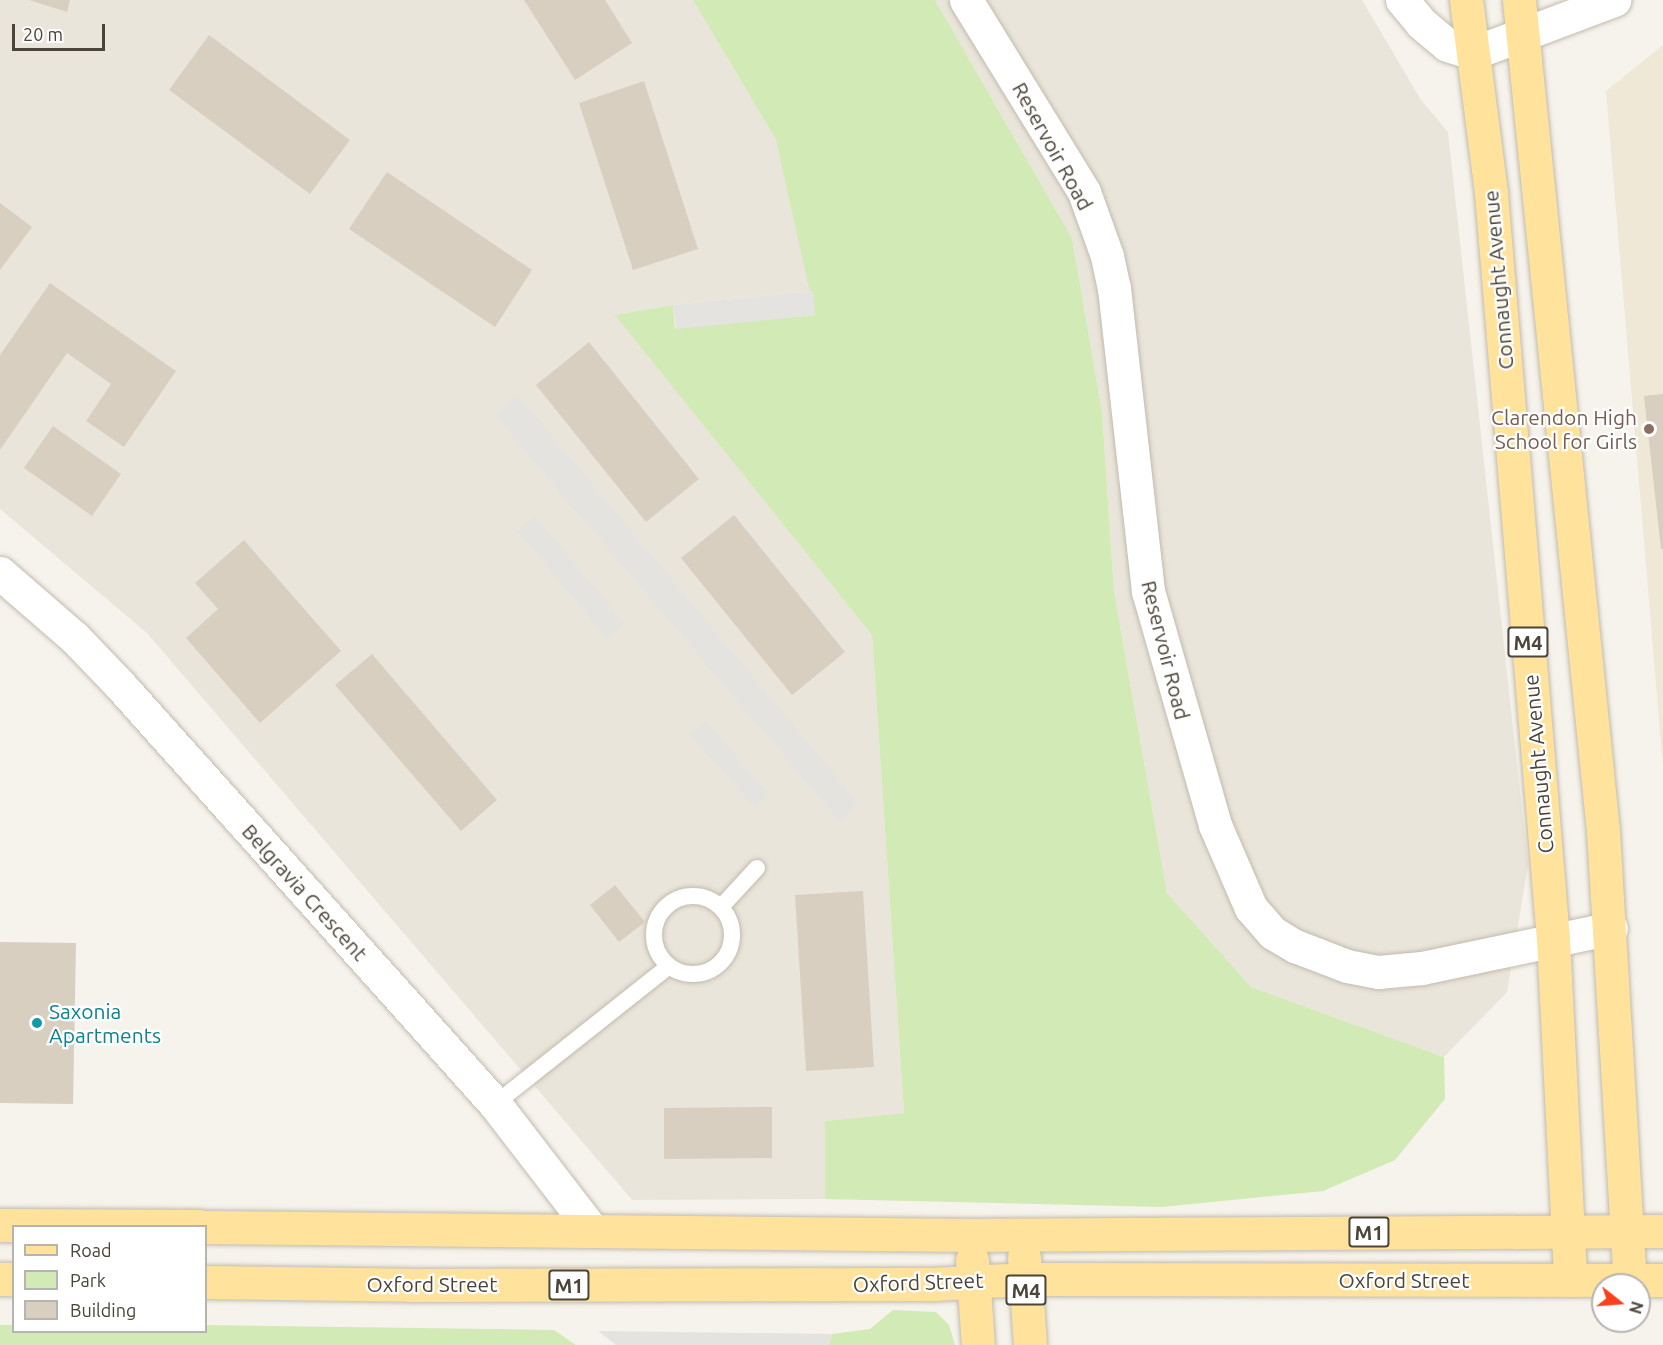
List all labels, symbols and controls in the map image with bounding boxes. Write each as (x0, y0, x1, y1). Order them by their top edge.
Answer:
scale bar (15, 12, 108, 50)
text: 20 m (23, 24, 63, 44)
street label: Reservoir Road (1007, 78, 1099, 214)
street label: Connaught Avenue (1478, 189, 1518, 371)
place label: Clarendon High School for Girls (1491, 404, 1637, 454)
marker: Clarendon High School for Girls (1642, 422, 1656, 436)
street label: Reservoir Road (1137, 578, 1195, 722)
road number: M4 (1507, 625, 1549, 659)
street label: Connaught Avenue (1518, 673, 1558, 855)
street label: Belgravia Crescent (237, 818, 373, 966)
place label: Saxonia Apartments (49, 998, 161, 1048)
marker: Saxonia Apartments (30, 1016, 44, 1030)
road number: M1 (1348, 1215, 1390, 1249)
legend (12, 1225, 207, 1333)
text: Road (70, 1240, 112, 1260)
street label: Oxford Street (852, 1267, 984, 1297)
street label: Oxford Street (1339, 1267, 1469, 1293)
road number: M1 (548, 1268, 590, 1302)
text: Park (70, 1270, 106, 1290)
street label: Oxford Street (367, 1271, 497, 1297)
road number: M4 (1005, 1273, 1047, 1307)
north arrow (1591, 1273, 1651, 1333)
text: N (1626, 1299, 1647, 1316)
text: Building (70, 1300, 136, 1320)

